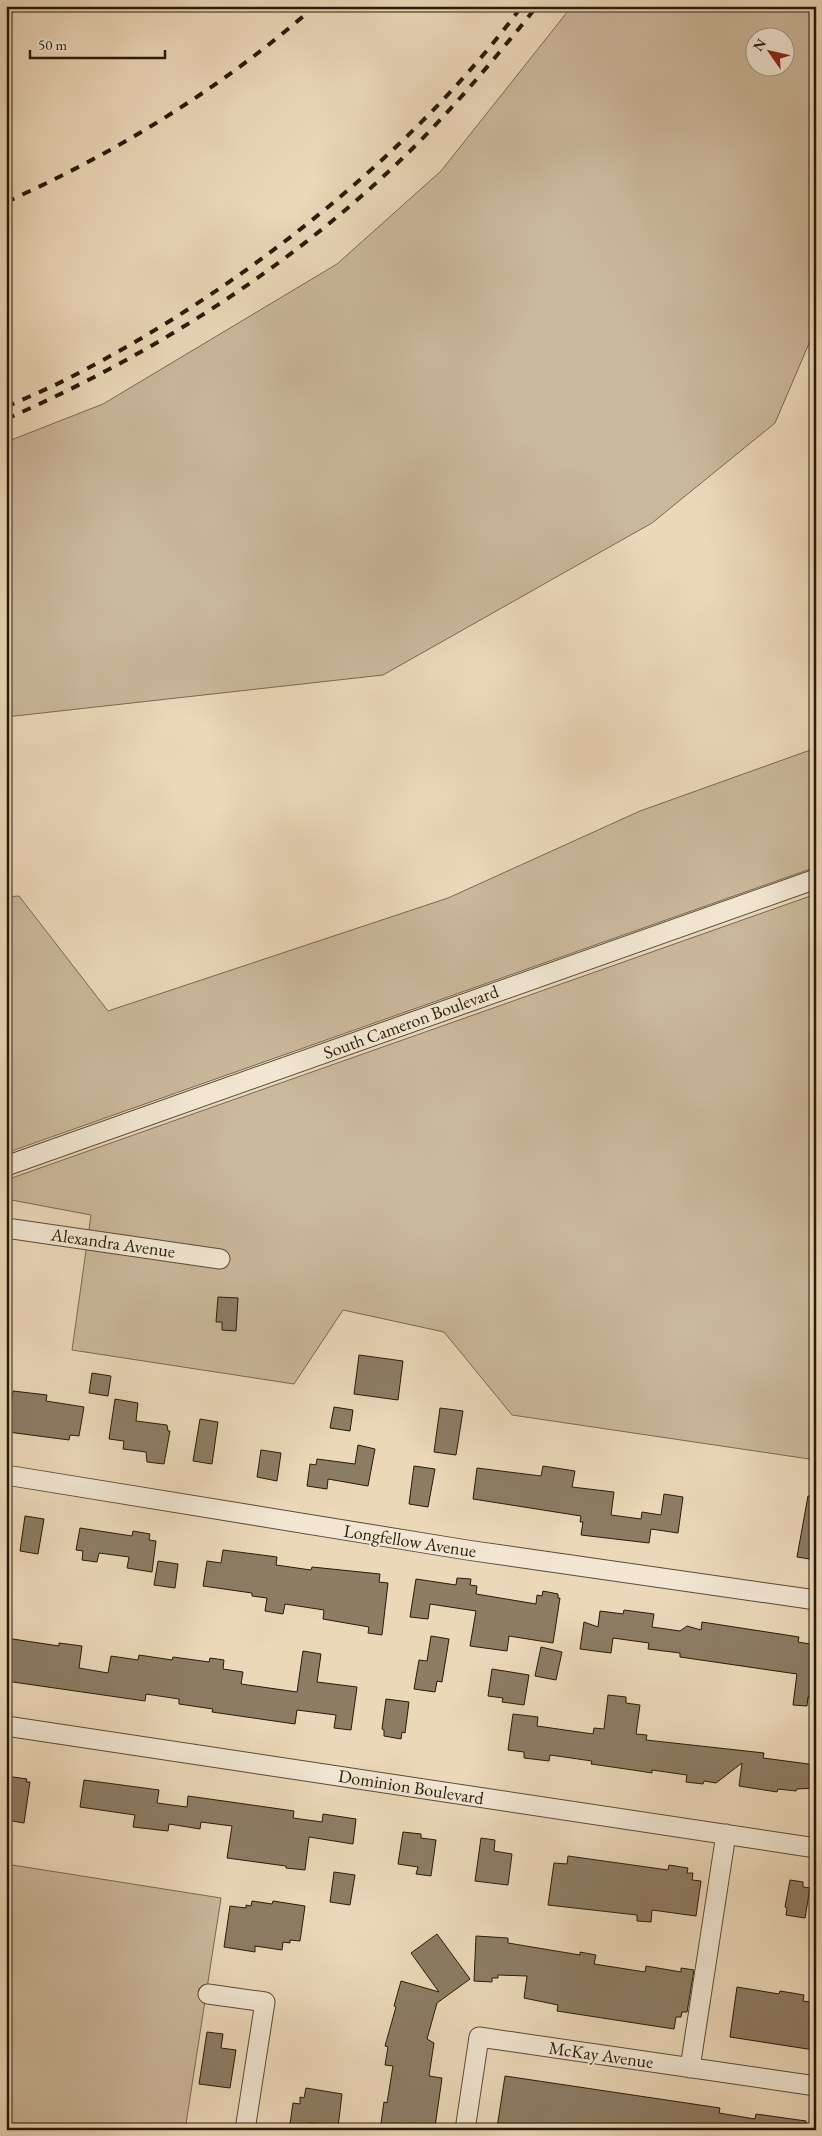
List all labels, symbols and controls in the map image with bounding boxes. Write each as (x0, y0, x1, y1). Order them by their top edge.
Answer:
scale bar (30, 28, 165, 60)
north arrow (744, 28, 794, 78)
text: N (749, 34, 770, 54)
text: 50 m (38, 35, 67, 54)
street label: South Cameron Boulevard (320, 979, 502, 1064)
street label: Alexandra Avenue (48, 1222, 177, 1263)
street label: Longfellow Avenue (342, 1519, 478, 1562)
street label: Dominion Boulevard (337, 1764, 486, 1810)
street label: McKay Avenue (547, 2036, 655, 2073)

